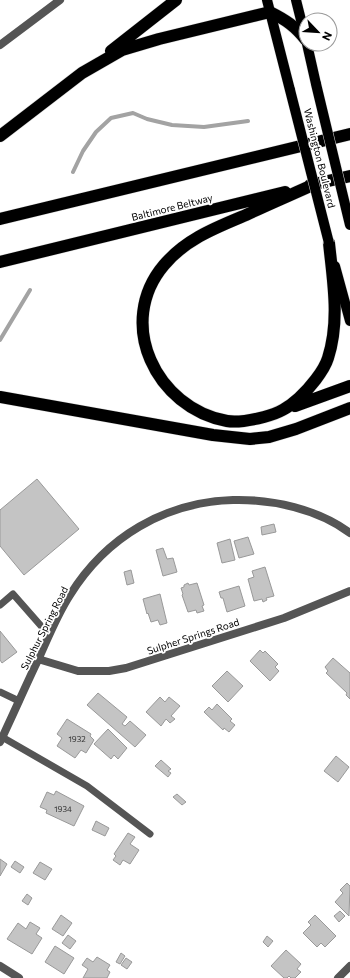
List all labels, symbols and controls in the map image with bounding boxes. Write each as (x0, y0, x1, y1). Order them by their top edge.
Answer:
north arrow (298, 12, 338, 52)
text: N (320, 30, 335, 43)
street label: Washington Boulevard (302, 107, 338, 209)
street label: Baltimore Beltway (130, 191, 214, 223)
street label: Sulphur Spring Road (18, 584, 70, 672)
street label: Sulpher Springs Road (145, 615, 241, 657)
house number: 1932 (68, 734, 86, 744)
house number: 1934 (54, 804, 72, 814)

